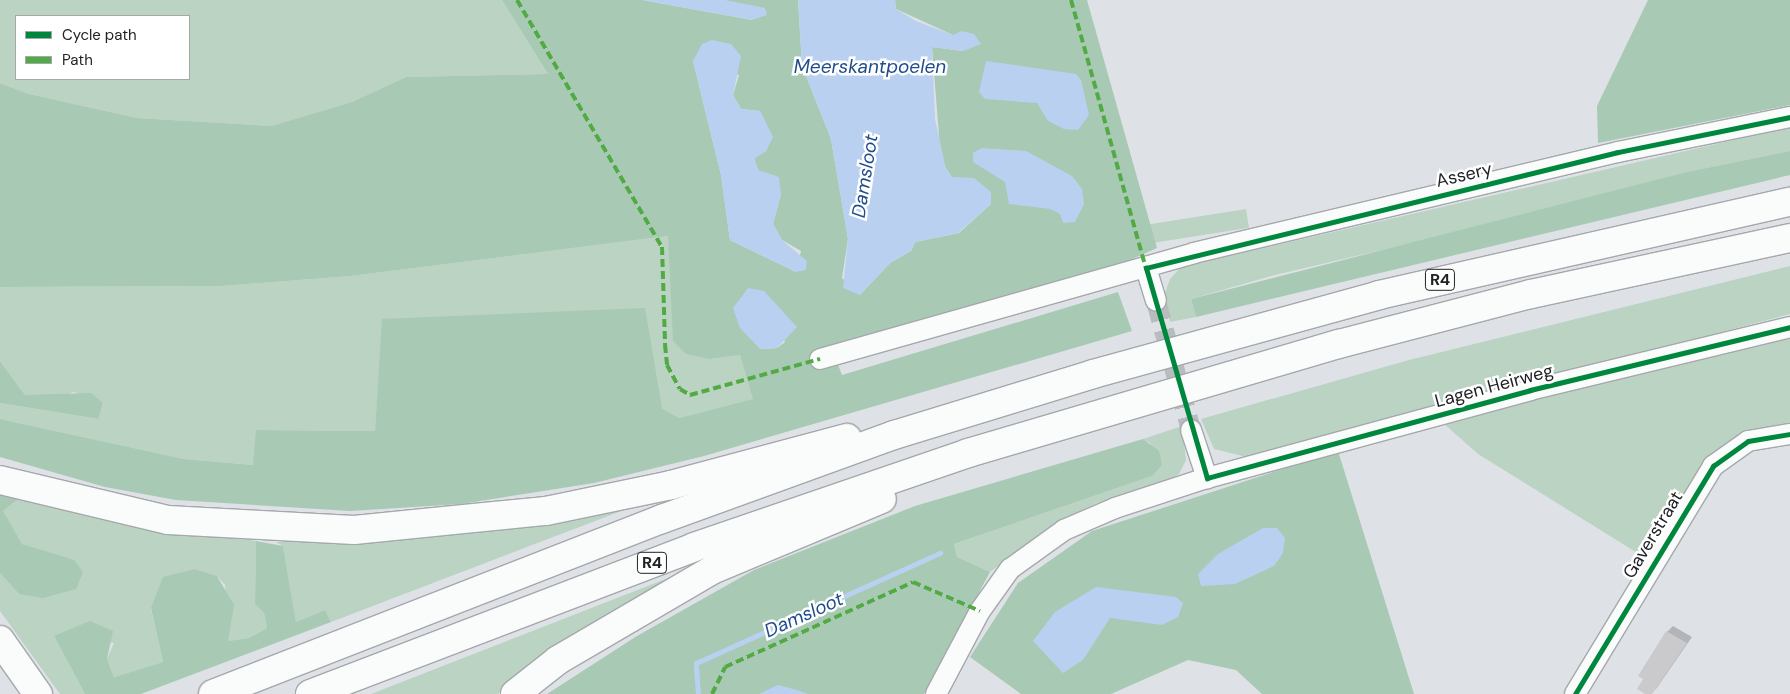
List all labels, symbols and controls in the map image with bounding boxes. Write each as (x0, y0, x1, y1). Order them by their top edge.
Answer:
legend (15, 15, 190, 80)
text: Cycle path (62, 25, 137, 45)
text: Path (62, 50, 93, 70)
water label: Meerskantpoelen (794, 56, 946, 78)
water label: Damsloot (847, 133, 883, 219)
street label: Assery (1434, 158, 1494, 192)
road number: R4 (1424, 266, 1456, 294)
street label: Lagen Heirweg (1433, 360, 1555, 412)
street label: Gaverstraat (1619, 488, 1687, 582)
road number: R4 (636, 550, 668, 576)
water label: Damsloot (761, 588, 847, 642)

